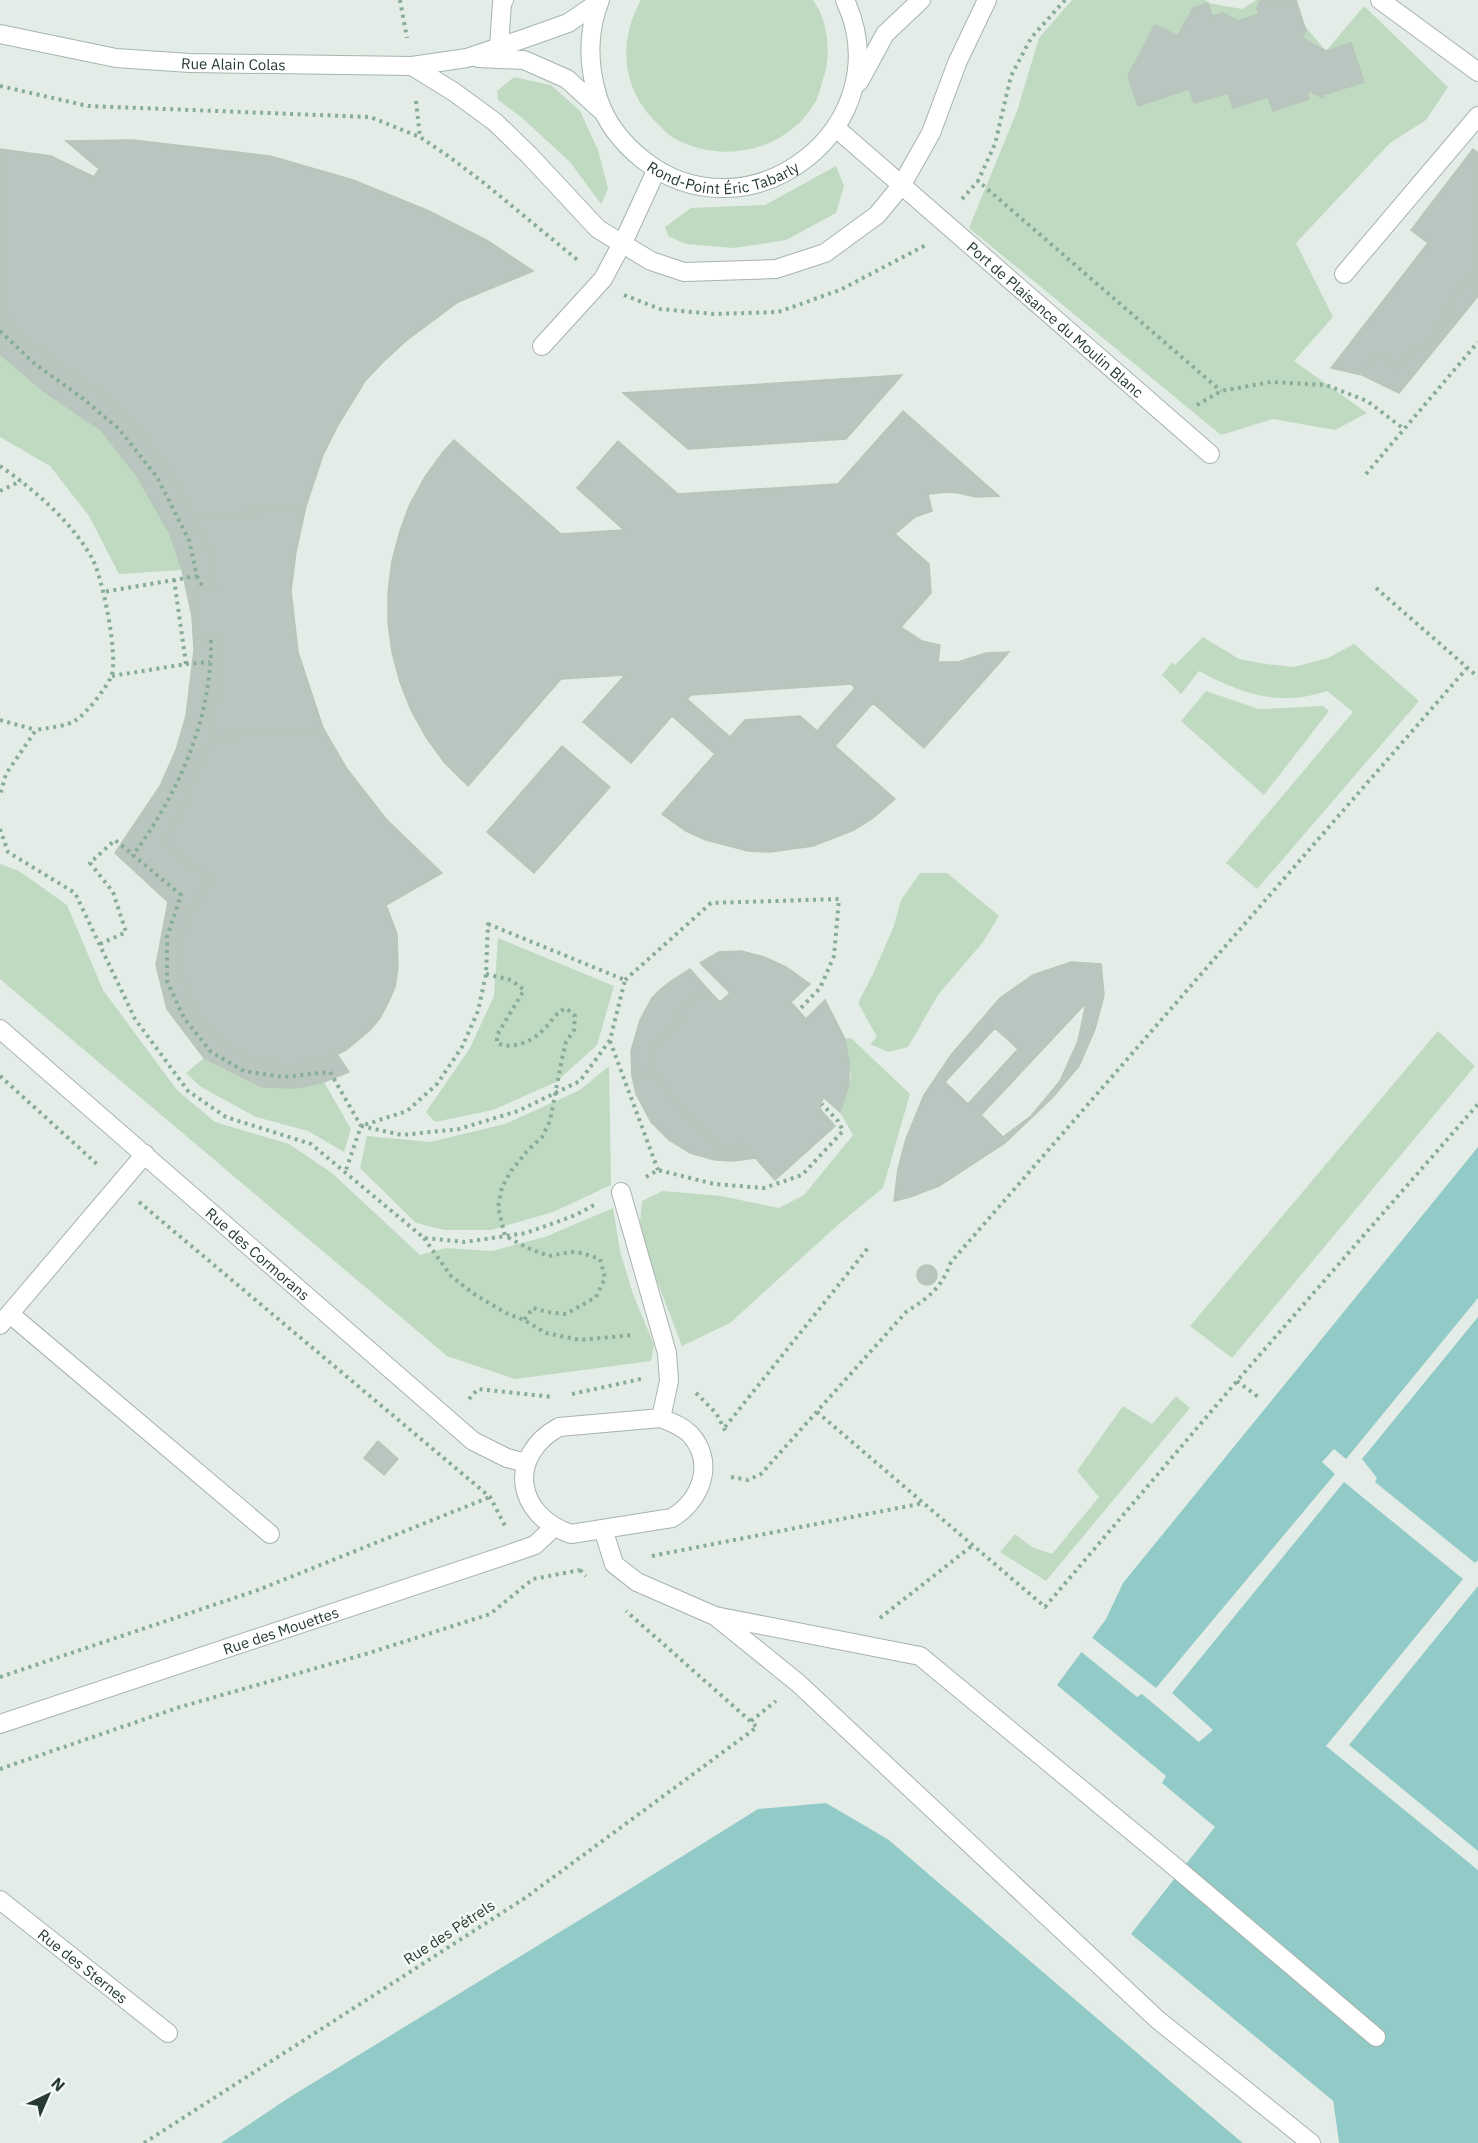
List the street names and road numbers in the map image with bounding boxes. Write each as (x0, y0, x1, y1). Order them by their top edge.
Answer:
street label: Rue Alain Colas (180, 53, 286, 74)
street label: Rond-Point Éric Tabarly (645, 152, 803, 170)
street label: Port de Plaisance du Moulin Blanc (963, 237, 1148, 402)
street label: Rue des Cormorans (202, 1203, 314, 1304)
street label: Rue des Mouettes (220, 1602, 341, 1658)
street label: Rue des Pétrels (400, 1895, 498, 1969)
street label: Rue des Sternes (34, 1924, 132, 2007)

